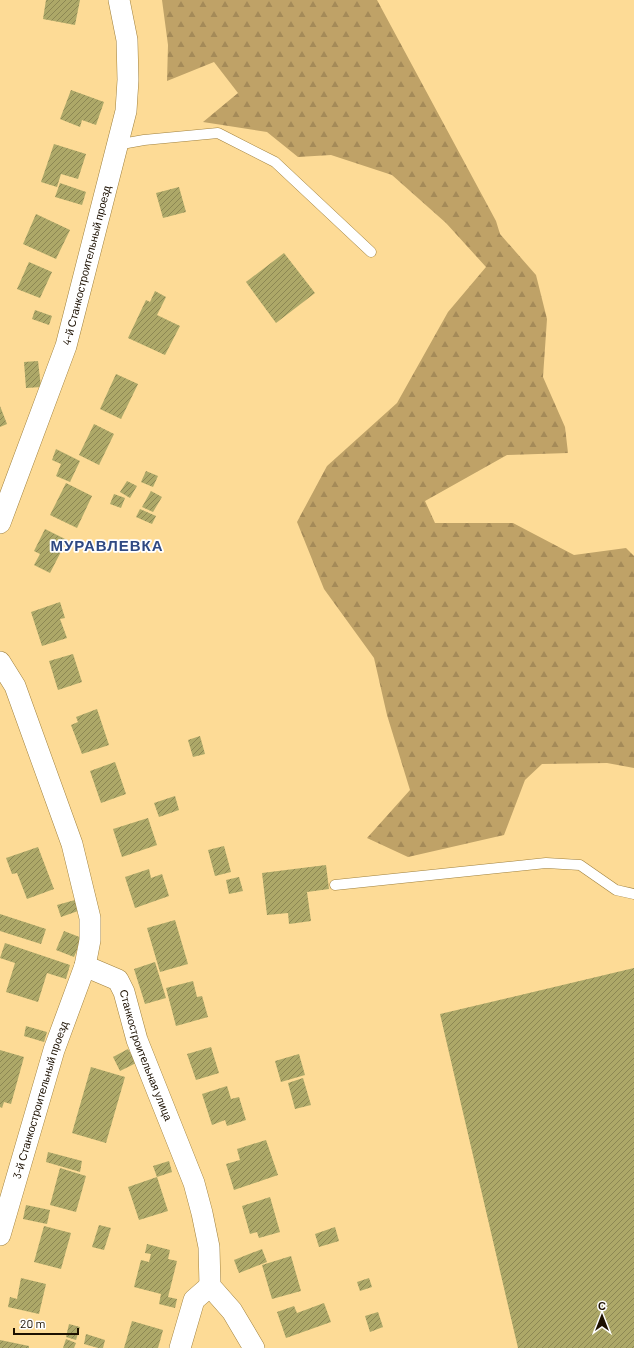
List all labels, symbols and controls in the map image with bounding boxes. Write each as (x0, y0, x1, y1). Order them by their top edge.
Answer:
street label: 4-й Станкостроительный проезд (59, 184, 113, 347)
district label: МУРАВЛЕВКА (50, 536, 164, 554)
street label: Станкостроительная улица (118, 988, 176, 1123)
street label: 3-й Станкостроительный проезд (10, 1019, 70, 1180)
north arrow (582, 1296, 622, 1336)
text: С (598, 1299, 606, 1312)
scale bar (14, 1310, 78, 1336)
text: 20 m (20, 1316, 46, 1330)

